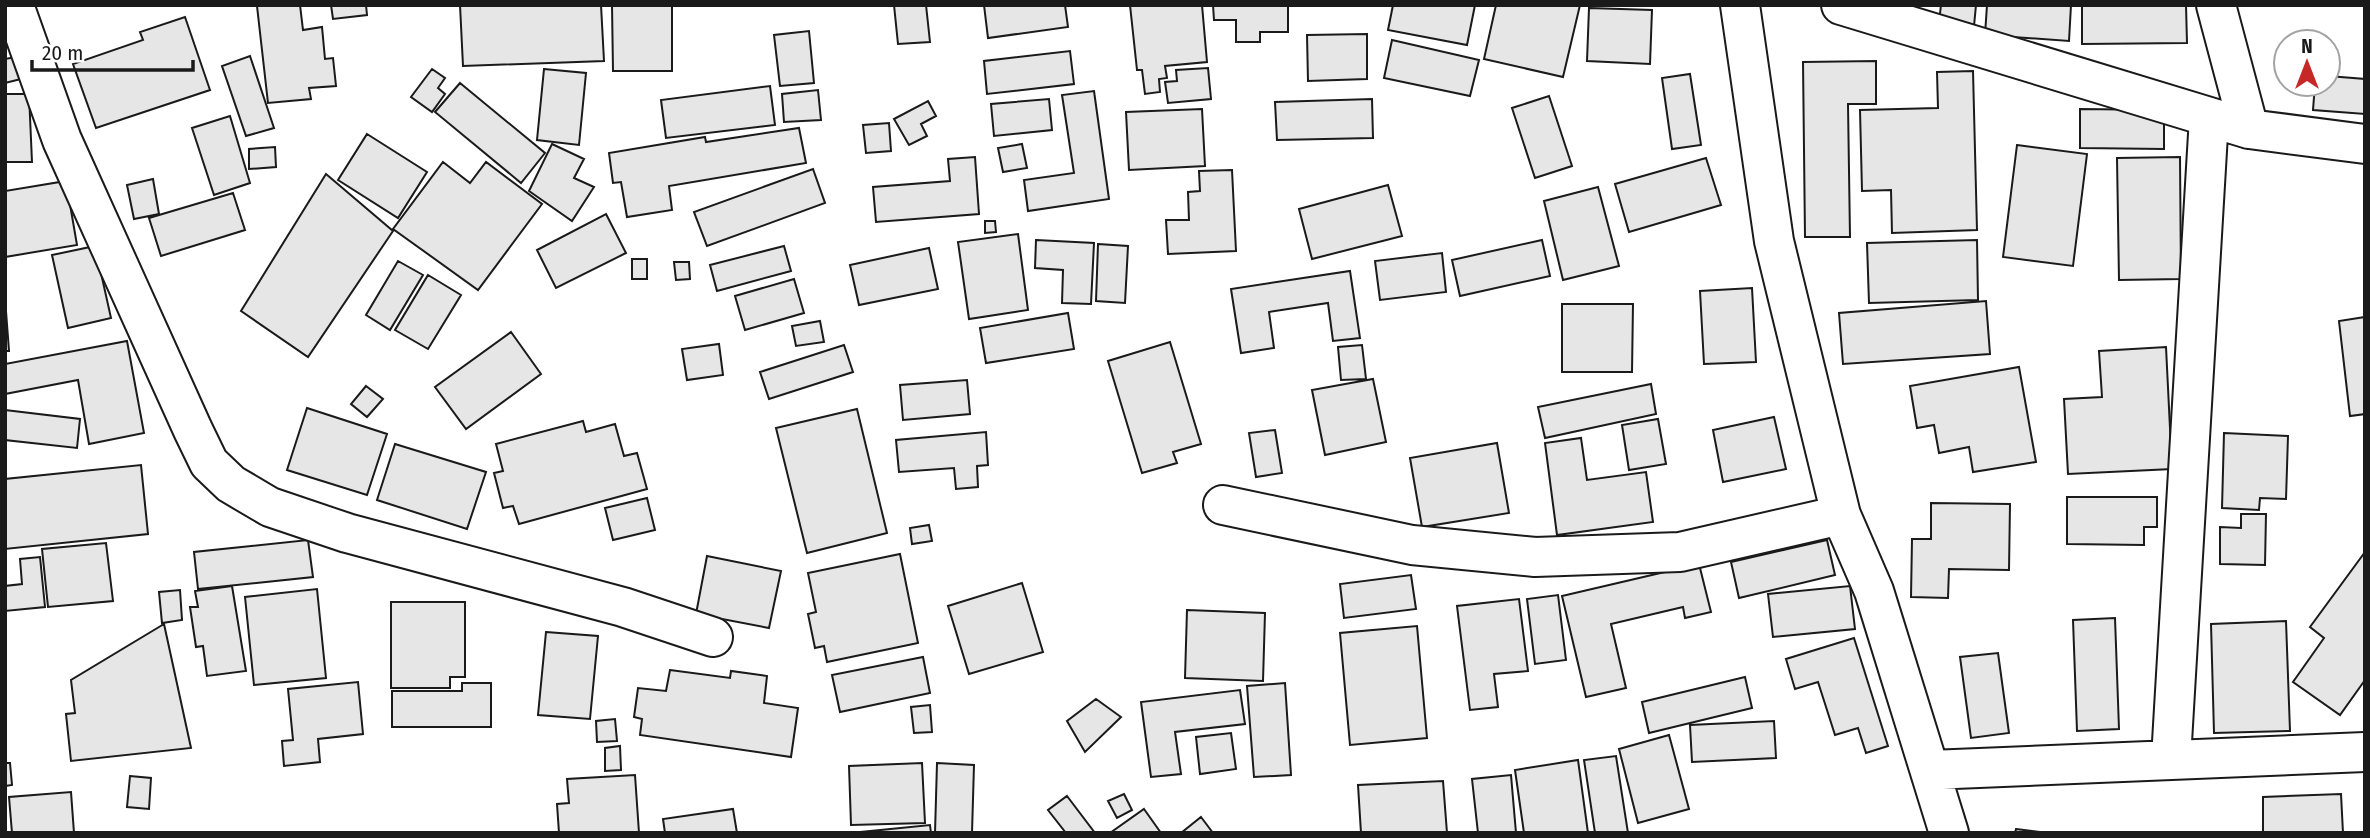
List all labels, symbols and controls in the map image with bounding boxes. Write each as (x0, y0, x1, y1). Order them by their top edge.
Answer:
scale bar (32, 28, 192, 72)
north arrow (2272, 28, 2342, 98)
text: N (2301, 35, 2313, 58)
text: 20 m (42, 40, 83, 66)

